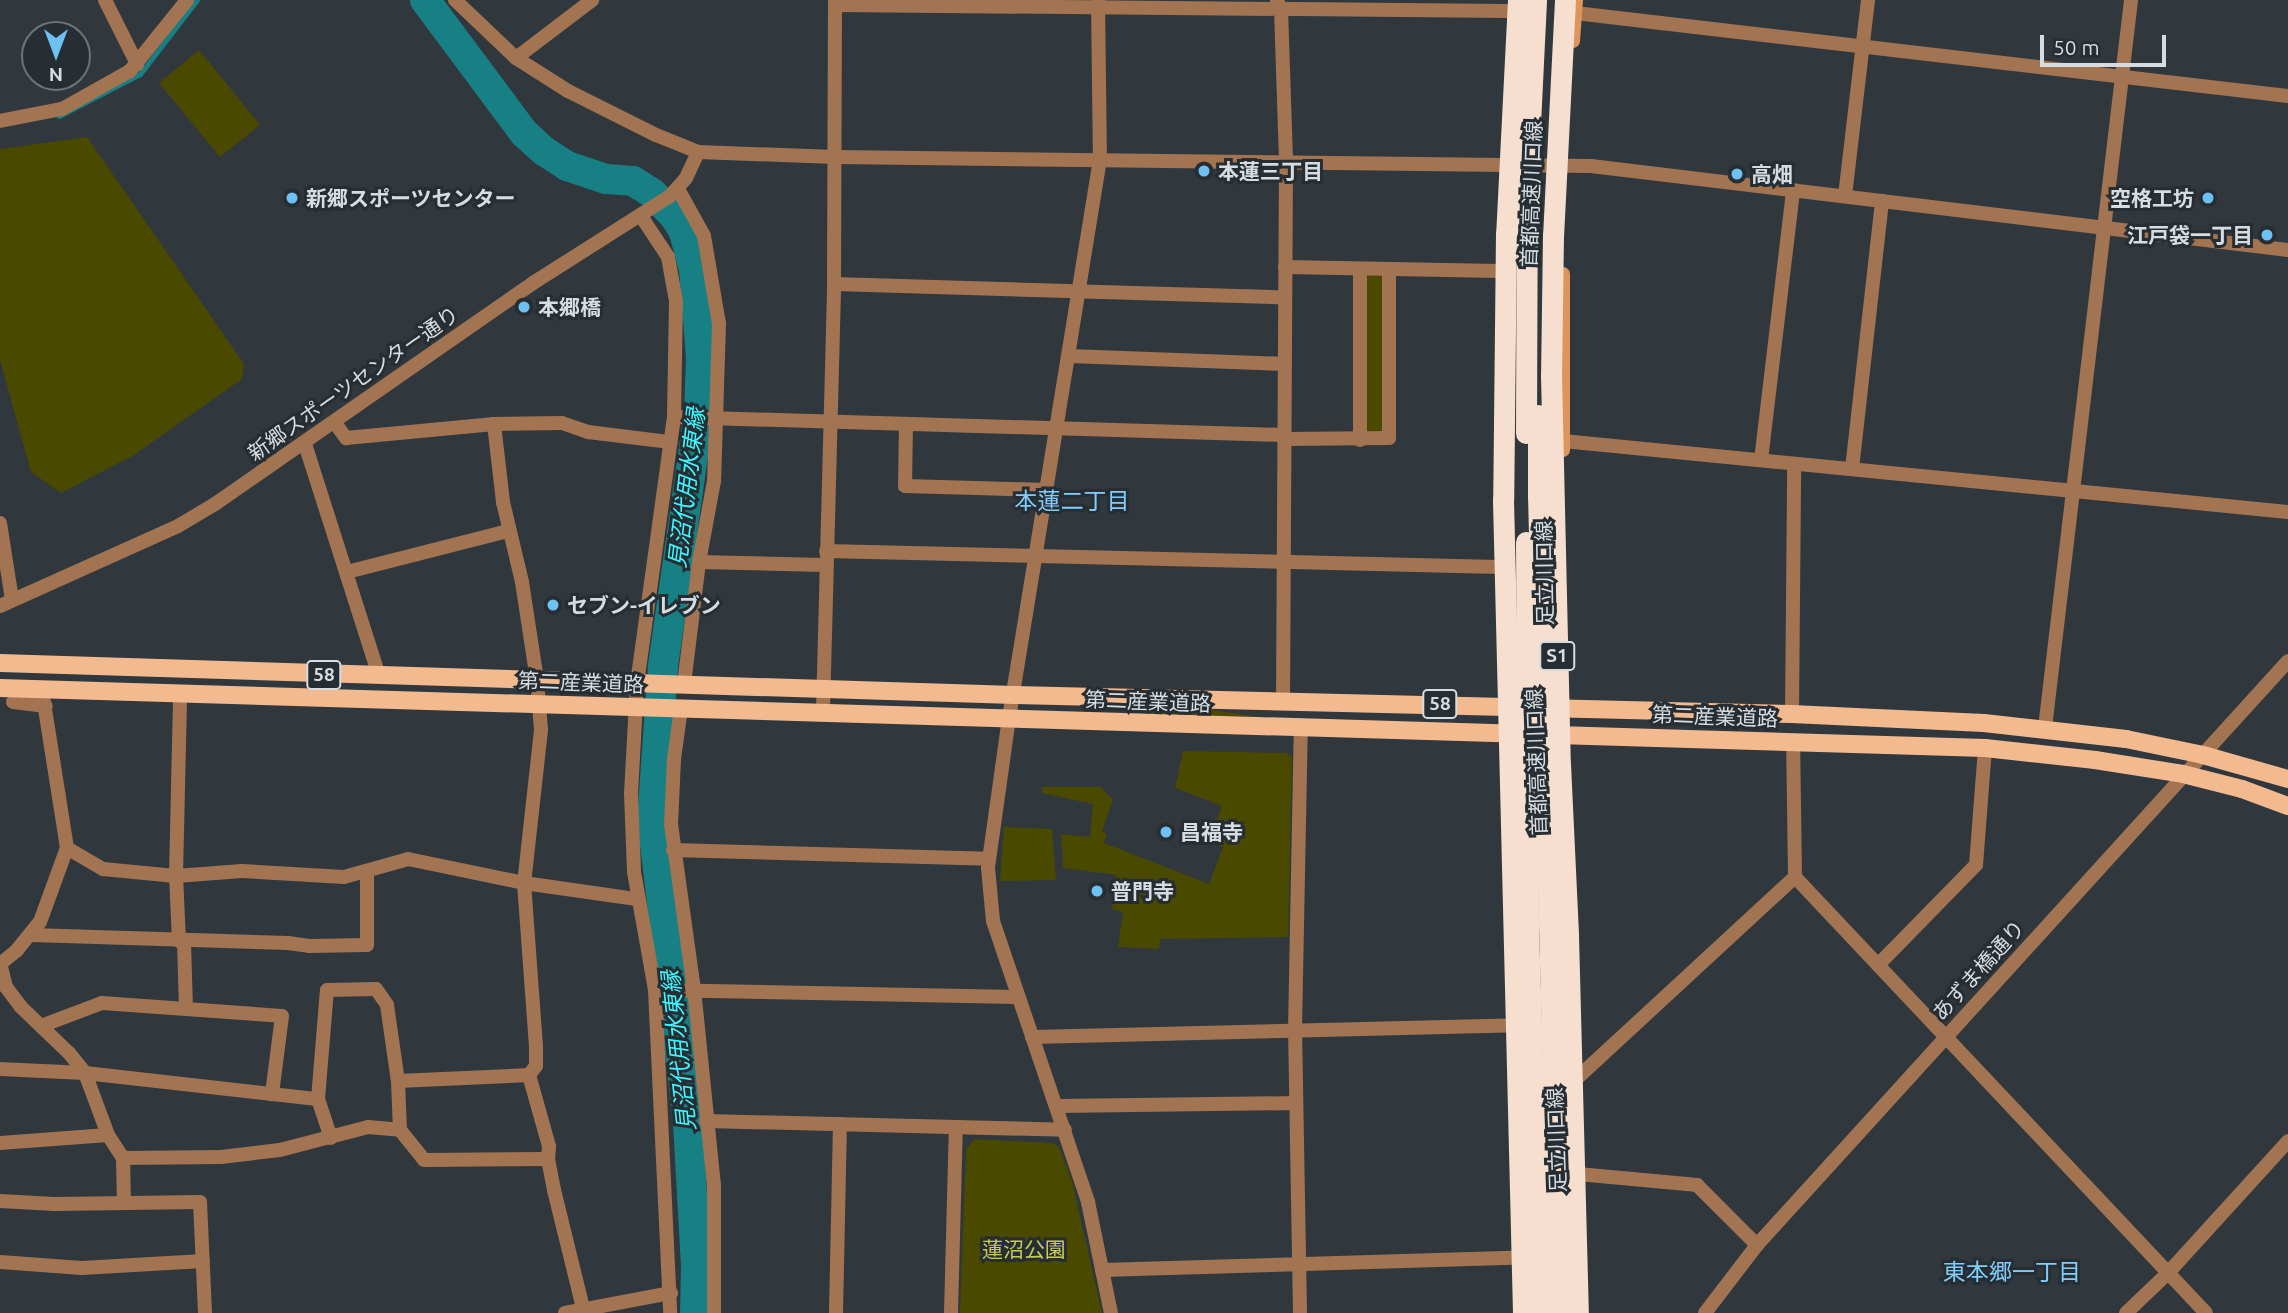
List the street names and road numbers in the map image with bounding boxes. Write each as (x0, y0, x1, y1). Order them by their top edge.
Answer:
street label: 首都高速川口線 (1516, 120, 1546, 268)
street label: 新郷スポーツセンター通り (243, 300, 463, 466)
street label: 足立川口線 (1530, 520, 1558, 626)
road number: S1 (1538, 640, 1576, 671)
road number: 58 (305, 660, 343, 690)
street label: 第二産業道路 (518, 667, 644, 697)
street label: 第二産業道路 (1085, 686, 1211, 716)
road number: 58 (1421, 688, 1459, 720)
street label: 首都高速川口線 (1521, 688, 1551, 836)
street label: 第二産業道路 (1652, 701, 1778, 731)
street label: あずま橋通り (1926, 915, 2030, 1025)
street label: 足立川口線 (1542, 1087, 1570, 1193)

